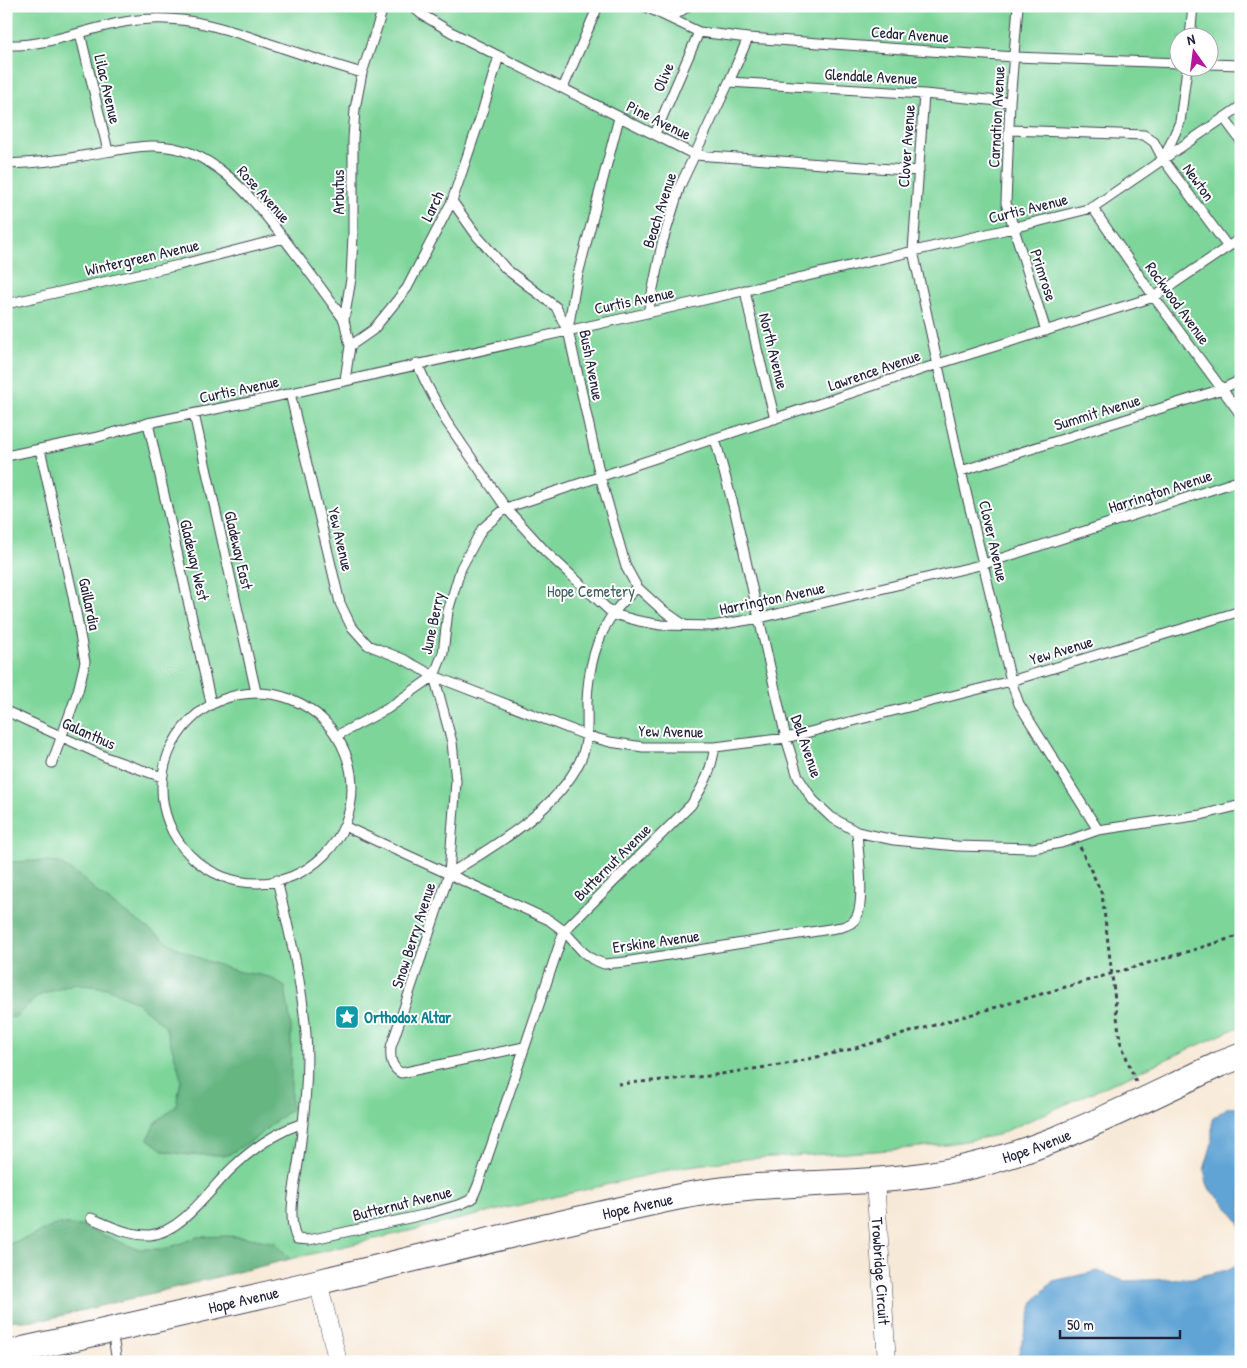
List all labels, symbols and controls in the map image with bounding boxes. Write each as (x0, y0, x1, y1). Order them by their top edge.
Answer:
street label: Cedar Avenue (870, 20, 950, 48)
north arrow (1170, 28, 1220, 78)
text: N (1185, 29, 1197, 49)
street label: Lilac Avenue (89, 52, 127, 126)
street label: Olive (647, 59, 679, 95)
street label: Glendale Avenue (824, 63, 919, 89)
street label: Carnation Avenue (982, 65, 1010, 168)
street label: Pine Avenue (623, 95, 695, 145)
street label: Clover Avenue (892, 103, 920, 188)
street label: Newton (1178, 159, 1220, 205)
street label: Rose Avenue (232, 160, 296, 228)
street label: Arbutus (327, 169, 349, 215)
street label: Beach Avenue (636, 169, 682, 250)
street label: Larch (415, 187, 449, 225)
street label: Curtis Avenue (986, 187, 1070, 228)
street label: Wintergreen Avenue (83, 233, 202, 281)
street label: Primrose (1025, 246, 1063, 304)
street label: Rockwood Avenue (1140, 257, 1216, 349)
street label: Curtis Avenue (592, 281, 676, 319)
street label: North Avenue (754, 311, 794, 392)
street label: Bush Avenue (574, 328, 610, 403)
street label: Lawrence Avenue (825, 344, 924, 396)
street label: Curtis Avenue (197, 370, 281, 408)
street label: Summit Avenue (1051, 388, 1143, 436)
street label: Harrington Avenue (1105, 464, 1215, 518)
street label: Clover Avenue (974, 498, 1014, 584)
street label: Yew Avenue (323, 505, 359, 574)
street label: Gladeway East (219, 509, 259, 592)
street label: Gladeway West (175, 517, 215, 603)
street label: Gaillardia (74, 576, 106, 632)
street label: Harrington Avenue (717, 576, 827, 620)
park label: Hope Cemetery (547, 580, 635, 602)
street label: June Berry (415, 590, 449, 656)
street label: Yew Avenue (1027, 630, 1096, 670)
street label: Galanthus (59, 711, 119, 755)
street label: Dell Avenue (786, 712, 828, 781)
street label: Yew Avenue (638, 719, 704, 743)
street label: Butternut Avenue (568, 818, 656, 906)
street label: Snow Berry Avenue (386, 879, 441, 991)
street label: Erskine Avenue (611, 924, 701, 958)
place icon: Orthodox Altar (334, 1004, 360, 1030)
place label: Orthodox Altar (364, 1006, 452, 1028)
street label: Hope Avenue (999, 1123, 1075, 1168)
street label: Butternut Avenue (350, 1180, 454, 1226)
street label: Hope Avenue (600, 1187, 675, 1224)
street label: Trowbridge Circuit (866, 1216, 896, 1326)
street label: Hope Avenue (206, 1281, 281, 1318)
scale bar (1060, 1308, 1180, 1340)
text: 50 m (1067, 1314, 1094, 1335)

